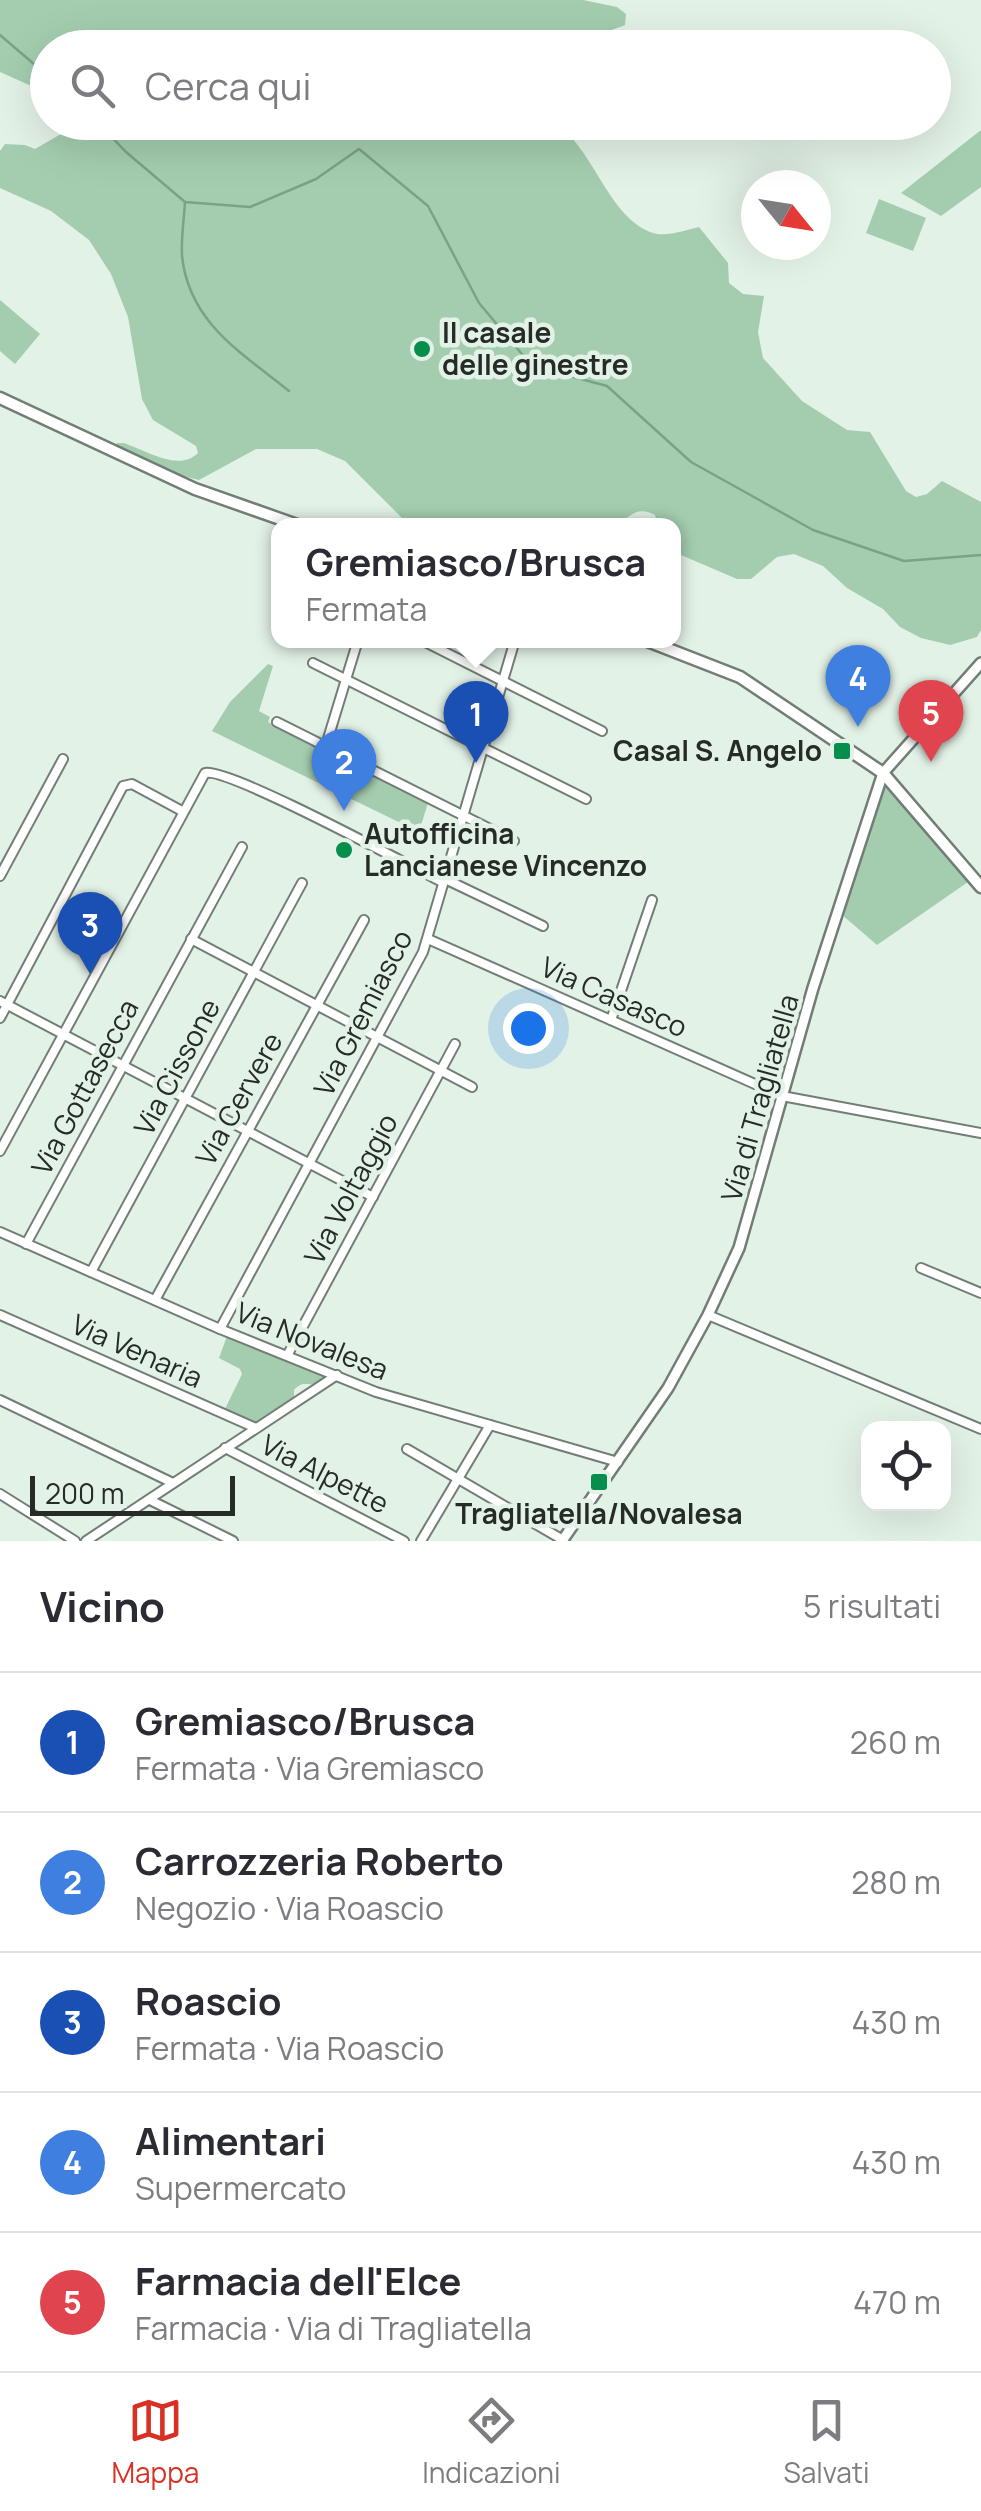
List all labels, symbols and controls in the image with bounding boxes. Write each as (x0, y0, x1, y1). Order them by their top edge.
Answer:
search box (30, 30, 951, 140)
icon: search (65, 58, 120, 113)
text: Cerca qui (145, 59, 311, 111)
north arrow (741, 170, 831, 260)
place label: Il casale delle ginestre (442, 313, 629, 383)
marker: Il casale delle ginestre (411, 338, 433, 360)
popup (271, 518, 681, 648)
text: Gremiasco/Brusca (306, 535, 646, 587)
text: Fermata (306, 587, 427, 631)
pin: 4 (826, 644, 890, 727)
pin: 1 (444, 680, 508, 763)
pin: 5 (898, 680, 964, 762)
pin: 2 (312, 728, 376, 811)
place label: Casal S. Angelo (613, 731, 822, 769)
marker: Casal S. Angelo (831, 740, 853, 762)
place label: Autofficina Lancianese Vincenzo (364, 814, 647, 884)
marker: Autofficina Lancianese Vincenzo (333, 839, 355, 861)
pin: 3 (58, 892, 122, 974)
street label: Via Gremiasco (304, 923, 420, 1102)
street label: Via Casasco (535, 947, 693, 1045)
street label: Via di Tragliatella (711, 990, 807, 1206)
street label: Via Gottasecca (22, 992, 146, 1181)
street label: Via Cissone (124, 992, 228, 1141)
your location (503, 1003, 554, 1054)
street label: Via Cervere (186, 1025, 290, 1172)
street label: Via Voltaggio (295, 1107, 406, 1270)
street label: Via Novalesa (230, 1292, 394, 1388)
street label: Via Venaria (66, 1304, 209, 1396)
map controls (861, 1421, 951, 1511)
button: locate (861, 1421, 951, 1511)
street label: Via Alpette (255, 1425, 396, 1521)
scale bar (30, 1471, 235, 1516)
marker: Tragliatella/Novalesa (588, 1471, 610, 1493)
text: 200 m (45, 1474, 124, 1512)
place label: Tragliatella/Novalesa (455, 1494, 743, 1532)
text: Vicino (40, 1577, 165, 1635)
text: 5 risultati (803, 1584, 941, 1628)
text: Gremiasco/Brusca (135, 1694, 475, 1746)
text: 1 (65, 1720, 80, 1764)
text: 260 m (850, 1720, 941, 1764)
text: Fermata · Via Gremiasco (135, 1746, 484, 1790)
text: Carrozzeria Roberto (135, 1834, 504, 1886)
text: 2 (63, 1860, 82, 1904)
text: 280 m (851, 1860, 941, 1904)
text: Negozio · Via Roascio (135, 1886, 444, 1930)
text: Roascio (135, 1974, 281, 2026)
text: 3 (63, 2000, 82, 2044)
text: 430 m (851, 2000, 941, 2044)
text: Fermata · Via Roascio (135, 2026, 444, 2070)
text: Alimentari (135, 2114, 326, 2166)
text: 4 (63, 2140, 82, 2184)
text: 430 m (851, 2140, 941, 2184)
text: Supermercato (135, 2166, 346, 2210)
text: Farmacia dell'Elce (135, 2254, 461, 2306)
text: 5 (63, 2280, 82, 2324)
text: 470 m (853, 2280, 941, 2324)
text: Farmacia · Via di Tragliatella (135, 2306, 532, 2350)
tab: Mappa (111, 2393, 199, 2491)
tab: Indicazioni (422, 2393, 560, 2491)
tab: Salvati (783, 2393, 869, 2491)

